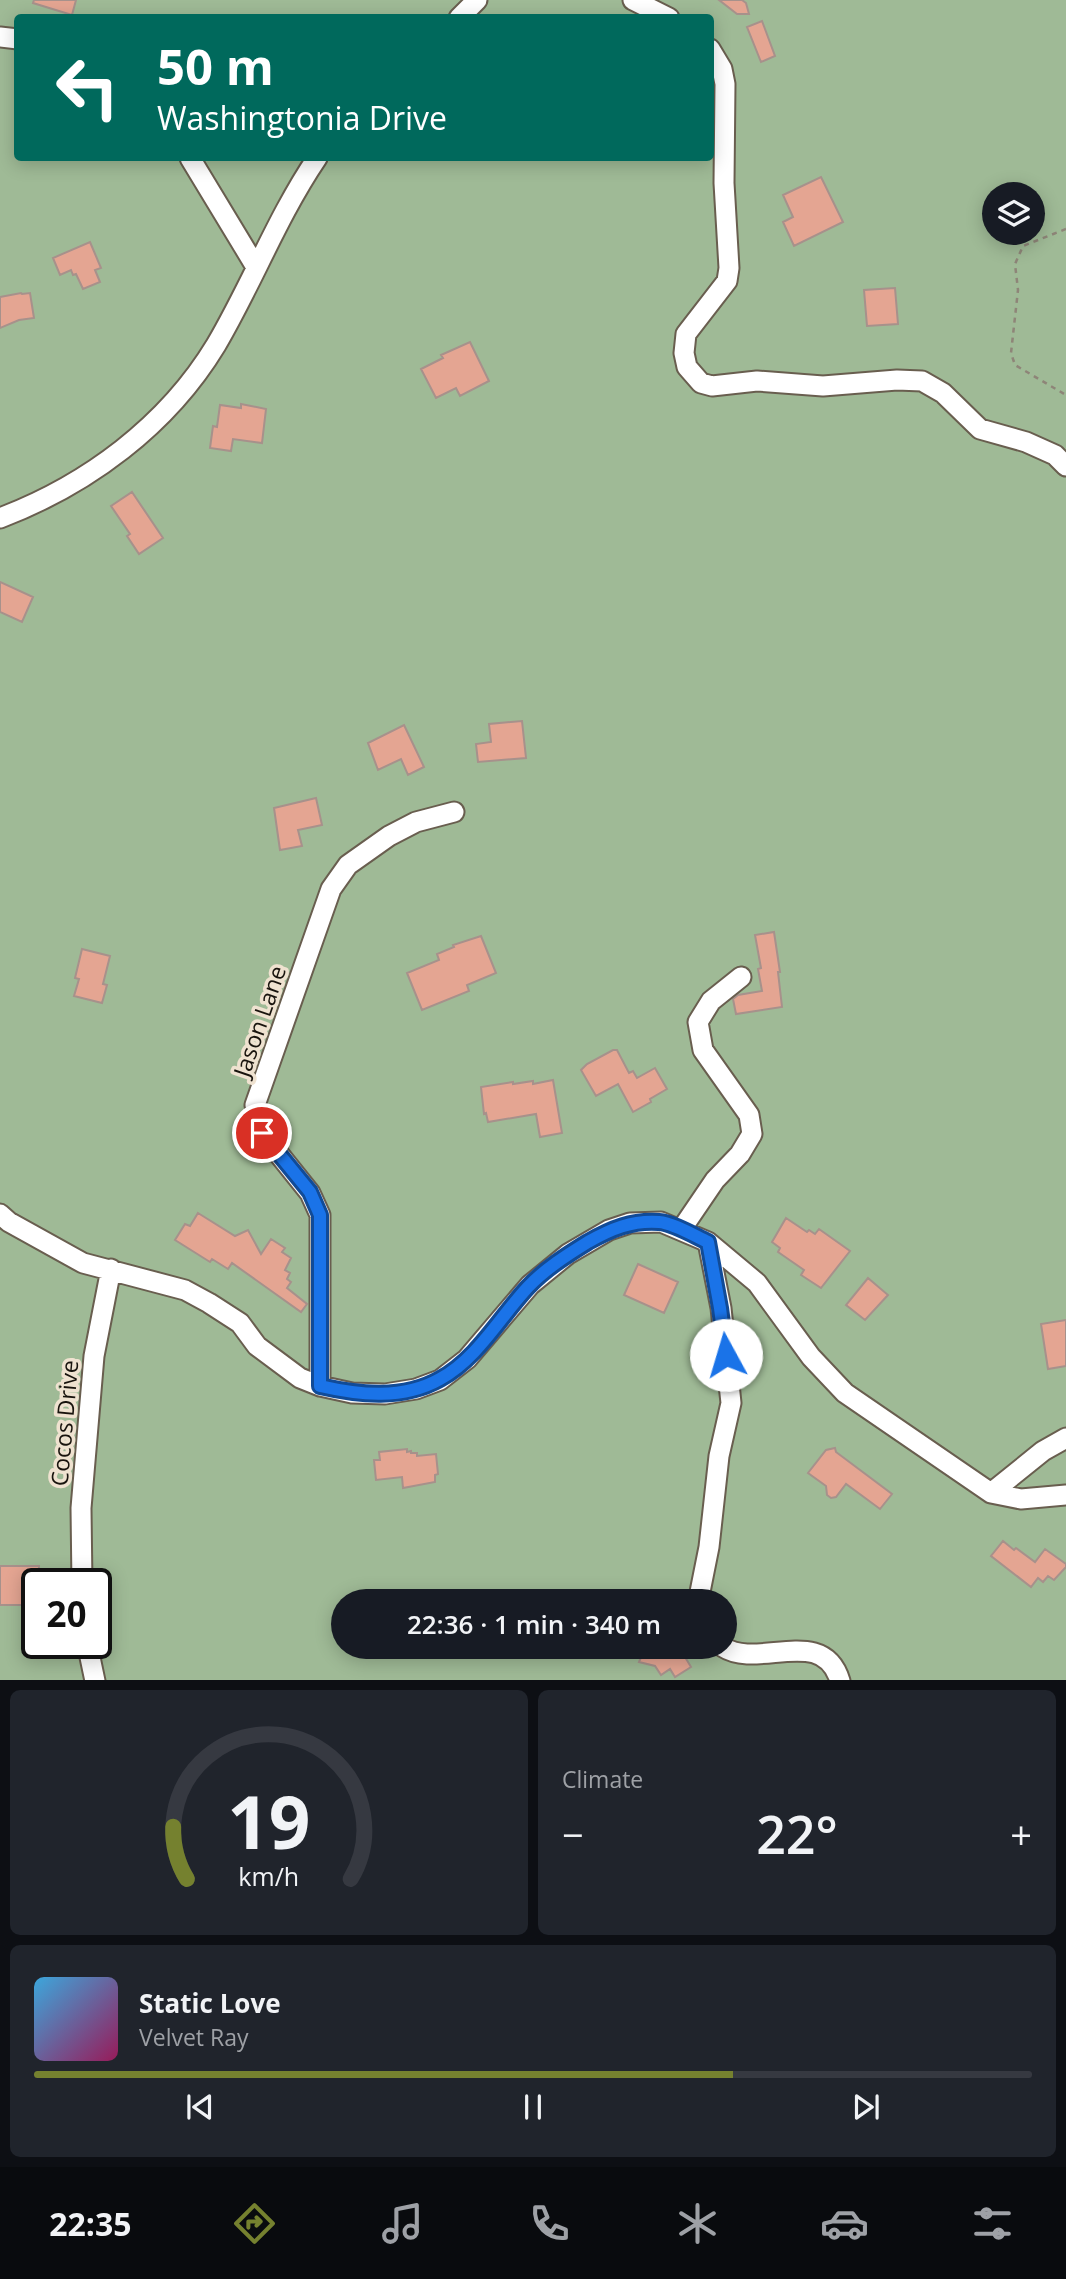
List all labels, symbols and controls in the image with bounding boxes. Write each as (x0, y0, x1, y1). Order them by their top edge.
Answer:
text: 50 m (157, 33, 274, 99)
icon: left (42, 42, 133, 133)
text: Washingtonia Drive (157, 96, 447, 139)
map controls (982, 182, 1045, 245)
button: layers (982, 182, 1045, 245)
street label: Jason Lane (224, 961, 293, 1083)
pin (232, 1103, 292, 1163)
icon: arrive (243, 1114, 281, 1152)
position arrow (689, 1318, 763, 1392)
street label: Cocos Drive (43, 1359, 85, 1487)
speed limit sign: 20 (21, 1568, 112, 1659)
text: 22:36 · 1 min · 340 m (407, 1606, 661, 1642)
text: Climate (562, 1763, 643, 1795)
text: 19 (227, 1771, 311, 1870)
text: 22° (756, 1798, 838, 1869)
text: − (562, 1808, 584, 1860)
text: + (1010, 1808, 1032, 1860)
text: km/h (239, 1858, 299, 1892)
text: Static Love (139, 1985, 281, 2021)
text: Velvet Ray (139, 2021, 249, 2053)
icon: previous (181, 2088, 219, 2126)
icon: pause (514, 2088, 552, 2126)
icon: next (847, 2088, 885, 2126)
icon: directions (230, 2199, 279, 2248)
icon: music (378, 2199, 427, 2248)
icon: phone (525, 2199, 574, 2248)
icon: climate (673, 2199, 722, 2248)
icon: car (820, 2199, 869, 2248)
icon: filters (968, 2199, 1017, 2248)
text: 22:35 (49, 2202, 132, 2245)

